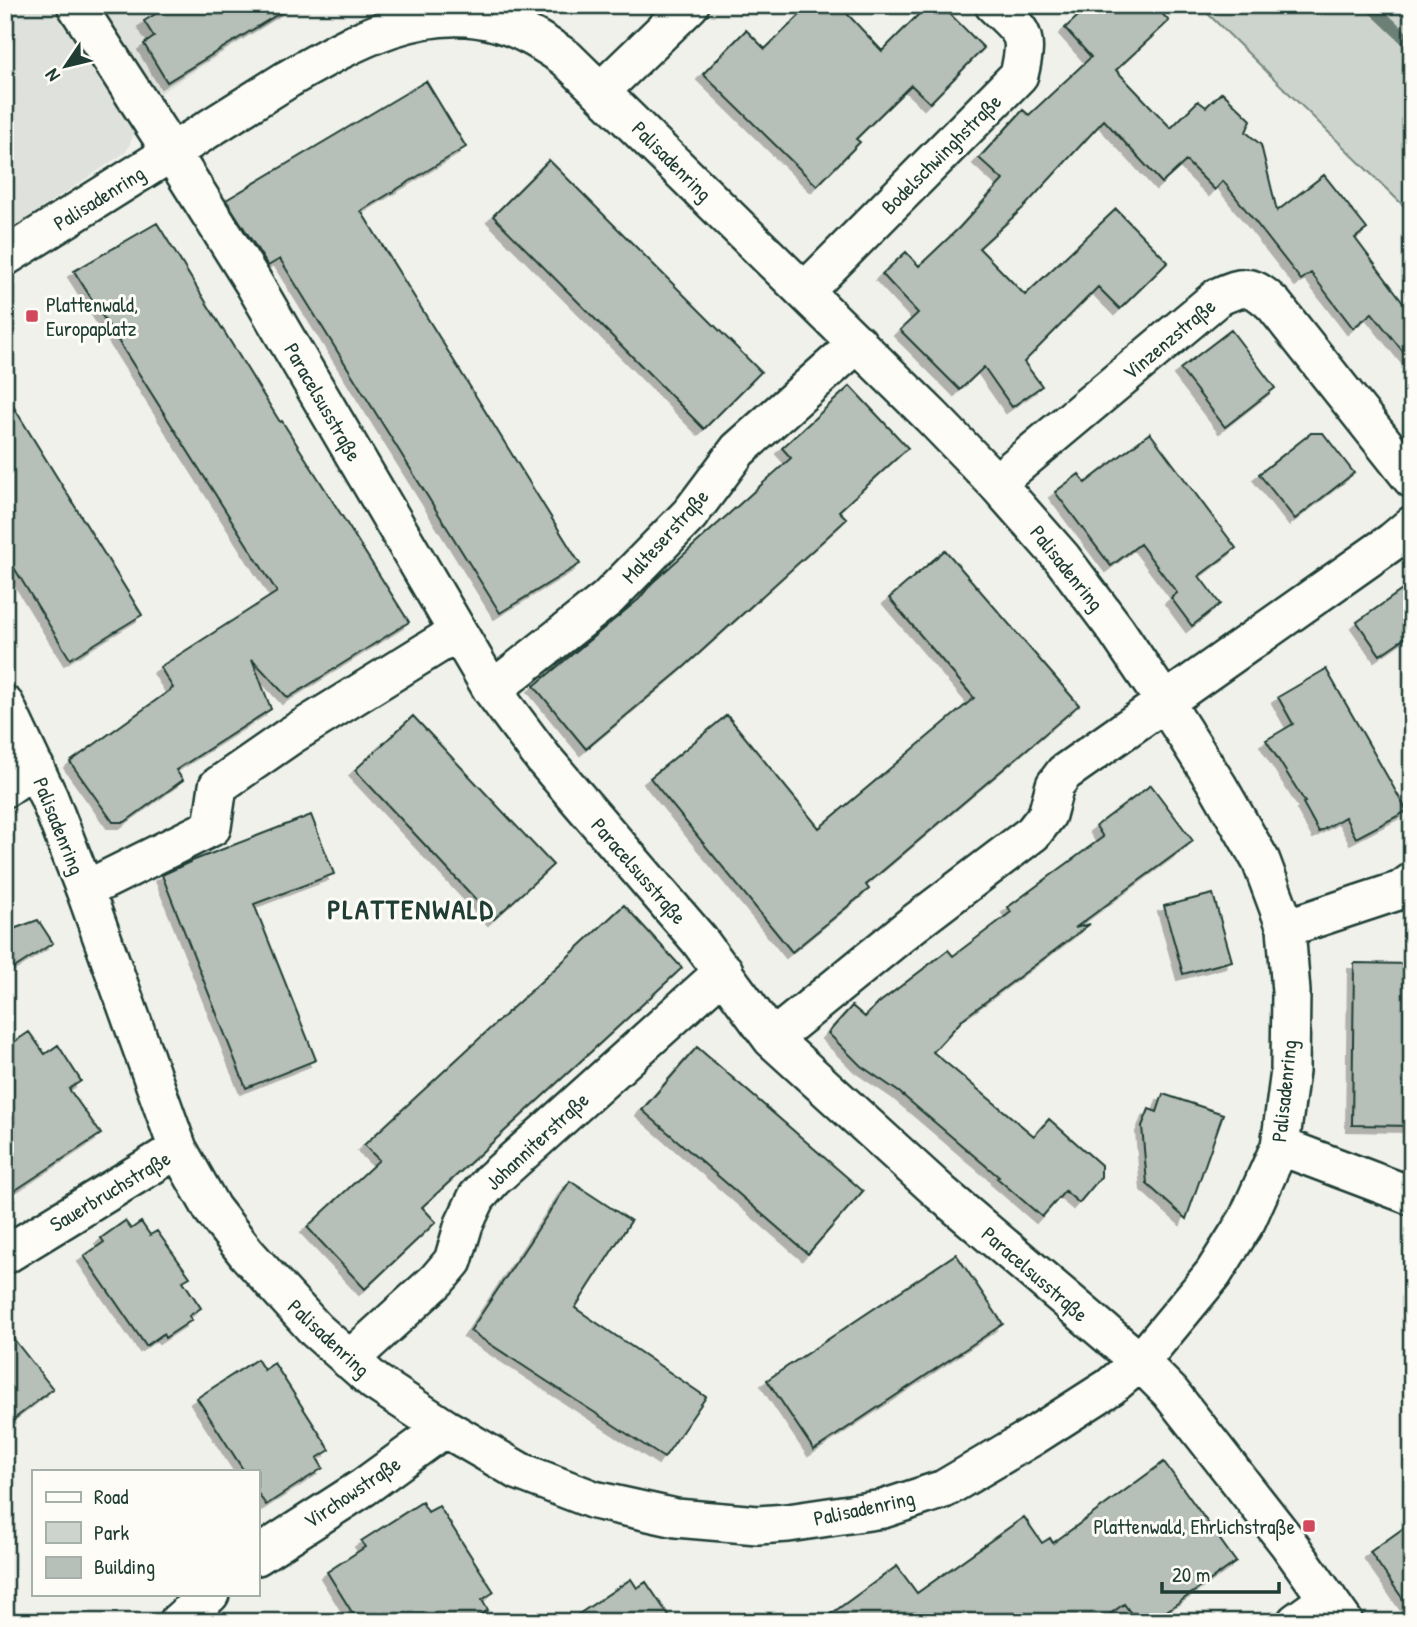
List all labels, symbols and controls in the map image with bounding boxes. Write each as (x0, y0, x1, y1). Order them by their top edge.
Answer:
north arrow (32, 32, 102, 102)
text: N (39, 64, 66, 87)
street label: Bodelschwinghstraße (874, 87, 1008, 221)
street label: Palisadenring (625, 114, 719, 208)
street label: Palisadenring (48, 159, 150, 237)
place label: Plattenwald, Europaplatz (46, 290, 138, 343)
street label: Vinzenzstraße (1116, 292, 1222, 386)
marker: Plattenwald, Europaplatz (24, 308, 40, 324)
street label: Paracelsusstraße (277, 337, 369, 467)
street label: Malteserstraße (615, 483, 715, 589)
street label: Palisadenring (1023, 519, 1111, 617)
street label: Palisadenring (26, 773, 92, 879)
street label: Paracelsusstraße (585, 812, 693, 930)
district label: PLATTENWALD (327, 890, 495, 928)
street label: Palisadenring (1264, 1038, 1304, 1144)
street label: Johanniterstraße (479, 1085, 595, 1197)
street label: Sauerbruchstraße (44, 1144, 176, 1238)
street label: Paracelsusstraße (976, 1220, 1094, 1328)
street label: Palisadenring (282, 1292, 376, 1384)
street label: Virchowstraße (298, 1449, 406, 1535)
legend (32, 1470, 259, 1596)
text: Road (94, 1482, 128, 1511)
street label: Palisadenring (811, 1483, 917, 1533)
place label: Plattenwald, Ehrlichstraße (1093, 1512, 1295, 1541)
text: Park (94, 1518, 129, 1547)
marker: Plattenwald, Ehrlichstraße (1301, 1518, 1317, 1534)
scale bar (1162, 1550, 1279, 1594)
text: Building (94, 1552, 155, 1581)
text: 20 m (1172, 1560, 1210, 1589)

